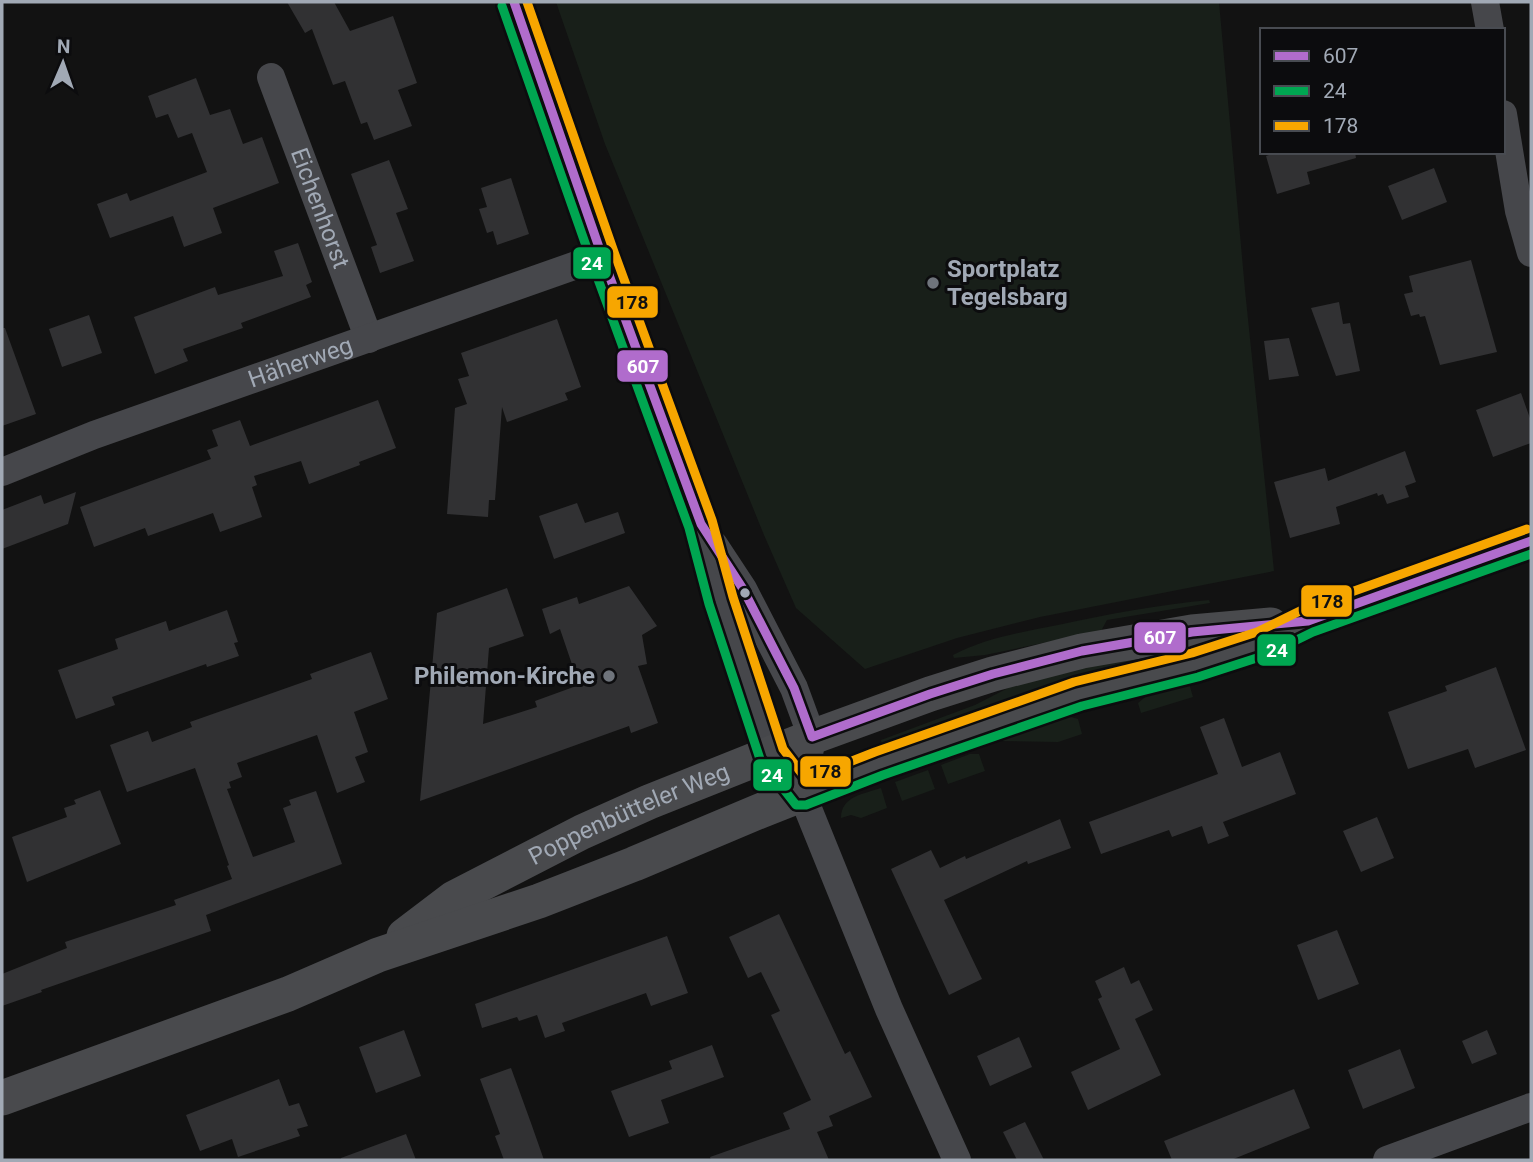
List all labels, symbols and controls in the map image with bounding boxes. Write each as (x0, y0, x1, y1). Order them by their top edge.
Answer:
north arrow (28, 28, 98, 98)
legend (1260, 28, 1505, 154)
text: N (56, 35, 71, 58)
text: 607 (1323, 44, 1358, 68)
text: 24 (1323, 79, 1347, 103)
text: 178 (1323, 114, 1358, 138)
street label: Eichenhorst (285, 144, 355, 272)
line badge: 24 (572, 246, 612, 280)
text: 24 (581, 252, 603, 275)
place label: Sportplatz Tegelsbarg (947, 255, 1068, 311)
marker: Sportplatz Tegelsbarg (925, 275, 941, 291)
line badge: 178 (606, 285, 659, 319)
text: 178 (616, 291, 648, 314)
street label: Häherweg (244, 331, 356, 394)
line badge: 607 (616, 349, 669, 383)
text: 607 (627, 355, 659, 378)
line badge: 178 (1300, 584, 1353, 618)
unlabelled marker (738, 586, 752, 600)
text: 178 (1311, 590, 1343, 613)
line badge: 607 (1133, 621, 1187, 654)
text: 607 (1144, 626, 1176, 649)
line badge: 24 (1256, 633, 1297, 667)
text: 24 (1266, 639, 1288, 662)
place label: Philemon-Kirche (414, 662, 595, 690)
marker: Philemon-Kirche (601, 668, 617, 684)
line badge: 178 (799, 755, 852, 788)
street label: Poppenbütteler Weg (524, 757, 733, 871)
line badge: 24 (752, 758, 793, 792)
text: 178 (809, 760, 841, 783)
text: 24 (761, 764, 783, 787)

